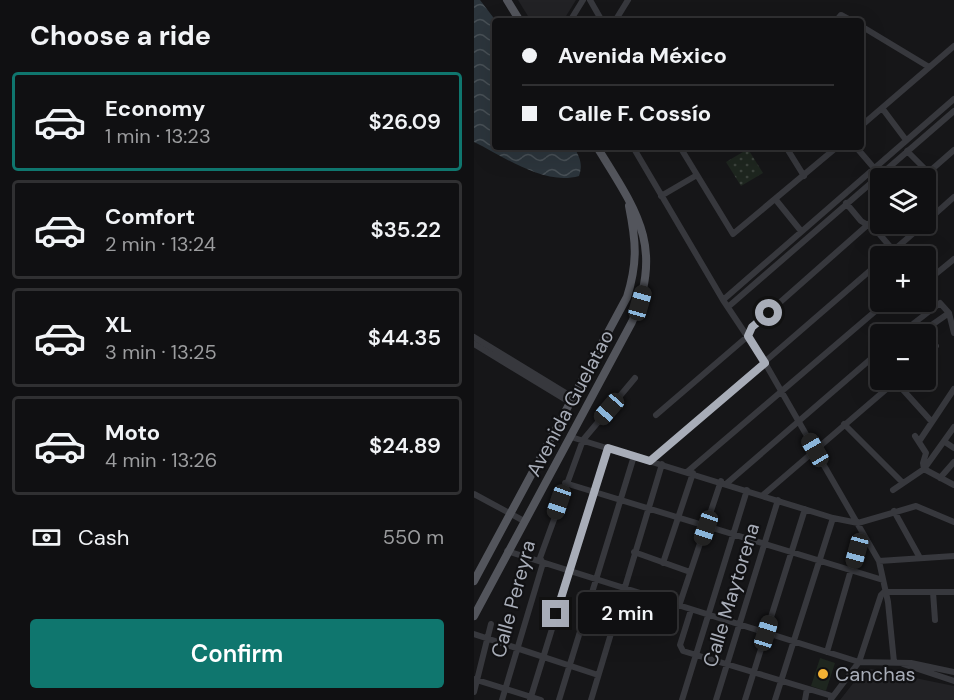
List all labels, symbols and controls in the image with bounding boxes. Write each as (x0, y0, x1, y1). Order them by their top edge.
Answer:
text: Choose a ride (30, 18, 211, 53)
text: Avenida México (558, 41, 727, 70)
text: Economy (105, 94, 205, 123)
icon: car (33, 95, 87, 149)
text: Calle F. Cossío (558, 99, 711, 128)
text: $26.09 (368, 107, 441, 136)
text: 1 min · 13:23 (105, 123, 211, 149)
map controls (870, 168, 936, 390)
button: layers (870, 168, 936, 234)
text: Comfort (105, 202, 195, 231)
icon: car (33, 203, 87, 257)
text: $35.22 (371, 215, 441, 244)
text: 2 min · 13:24 (105, 231, 216, 257)
button: + (870, 246, 936, 312)
car (626, 283, 654, 323)
route start (755, 299, 782, 326)
text: XL (105, 310, 132, 339)
icon: car (33, 311, 87, 365)
text: $44.35 (368, 323, 441, 352)
button: − (870, 324, 936, 390)
street label: Avenida Guelatao (520, 325, 620, 481)
text: 3 min · 13:25 (105, 339, 217, 365)
car (590, 390, 628, 428)
text: Moto (105, 418, 160, 447)
icon: car (33, 419, 87, 473)
car (798, 430, 832, 470)
text: $24.89 (369, 431, 441, 460)
text: 4 min · 13:26 (105, 447, 217, 473)
car (545, 482, 573, 522)
car (692, 508, 720, 548)
street label: Calle Maytorena (697, 520, 765, 670)
icon: cash (30, 521, 63, 554)
text: Cash (78, 523, 129, 552)
text: 550 m (383, 524, 444, 550)
car (844, 531, 870, 571)
street label: Calle Pereyra (485, 537, 541, 661)
callout: 2 min (577, 593, 676, 635)
route end (542, 600, 569, 627)
text: 2 min (601, 600, 654, 626)
car (752, 613, 780, 653)
button: Confirm (30, 619, 444, 688)
place label: Canchas (835, 661, 916, 687)
marker: Canchas (816, 667, 830, 681)

